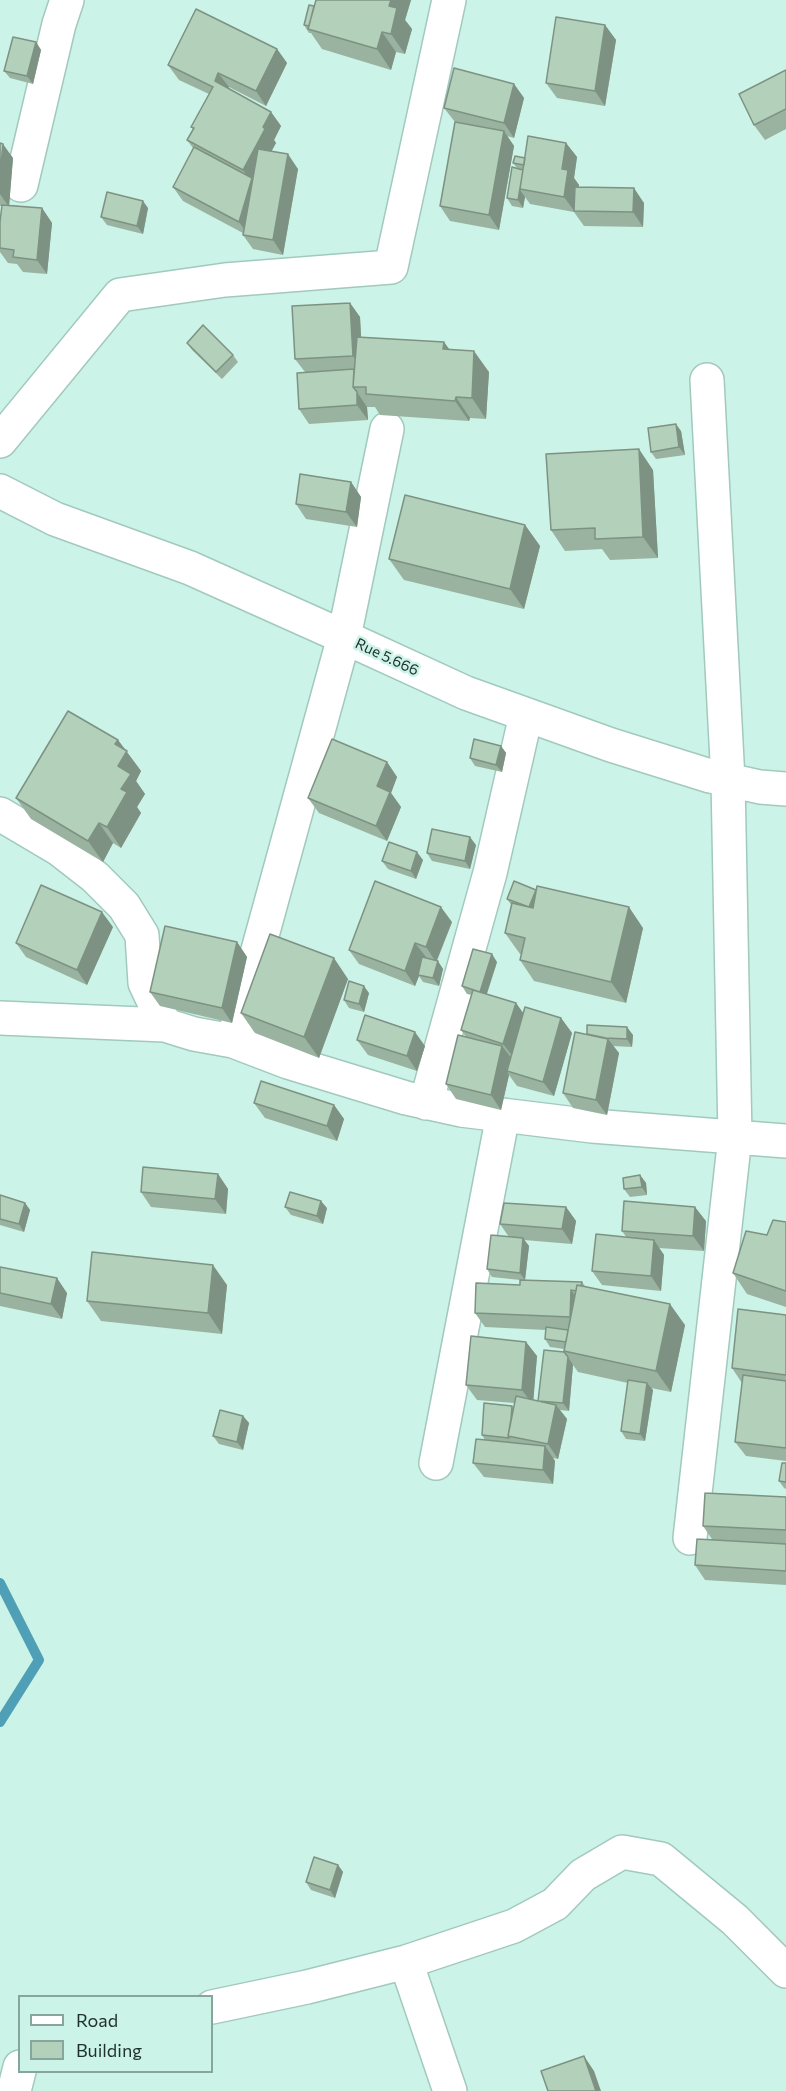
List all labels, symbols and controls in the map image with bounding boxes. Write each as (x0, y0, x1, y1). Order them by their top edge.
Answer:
street label: Rue 5.666 (352, 634, 422, 680)
legend (18, 1995, 213, 2073)
text: Road (76, 2009, 118, 2031)
text: Building (76, 2039, 142, 2061)

